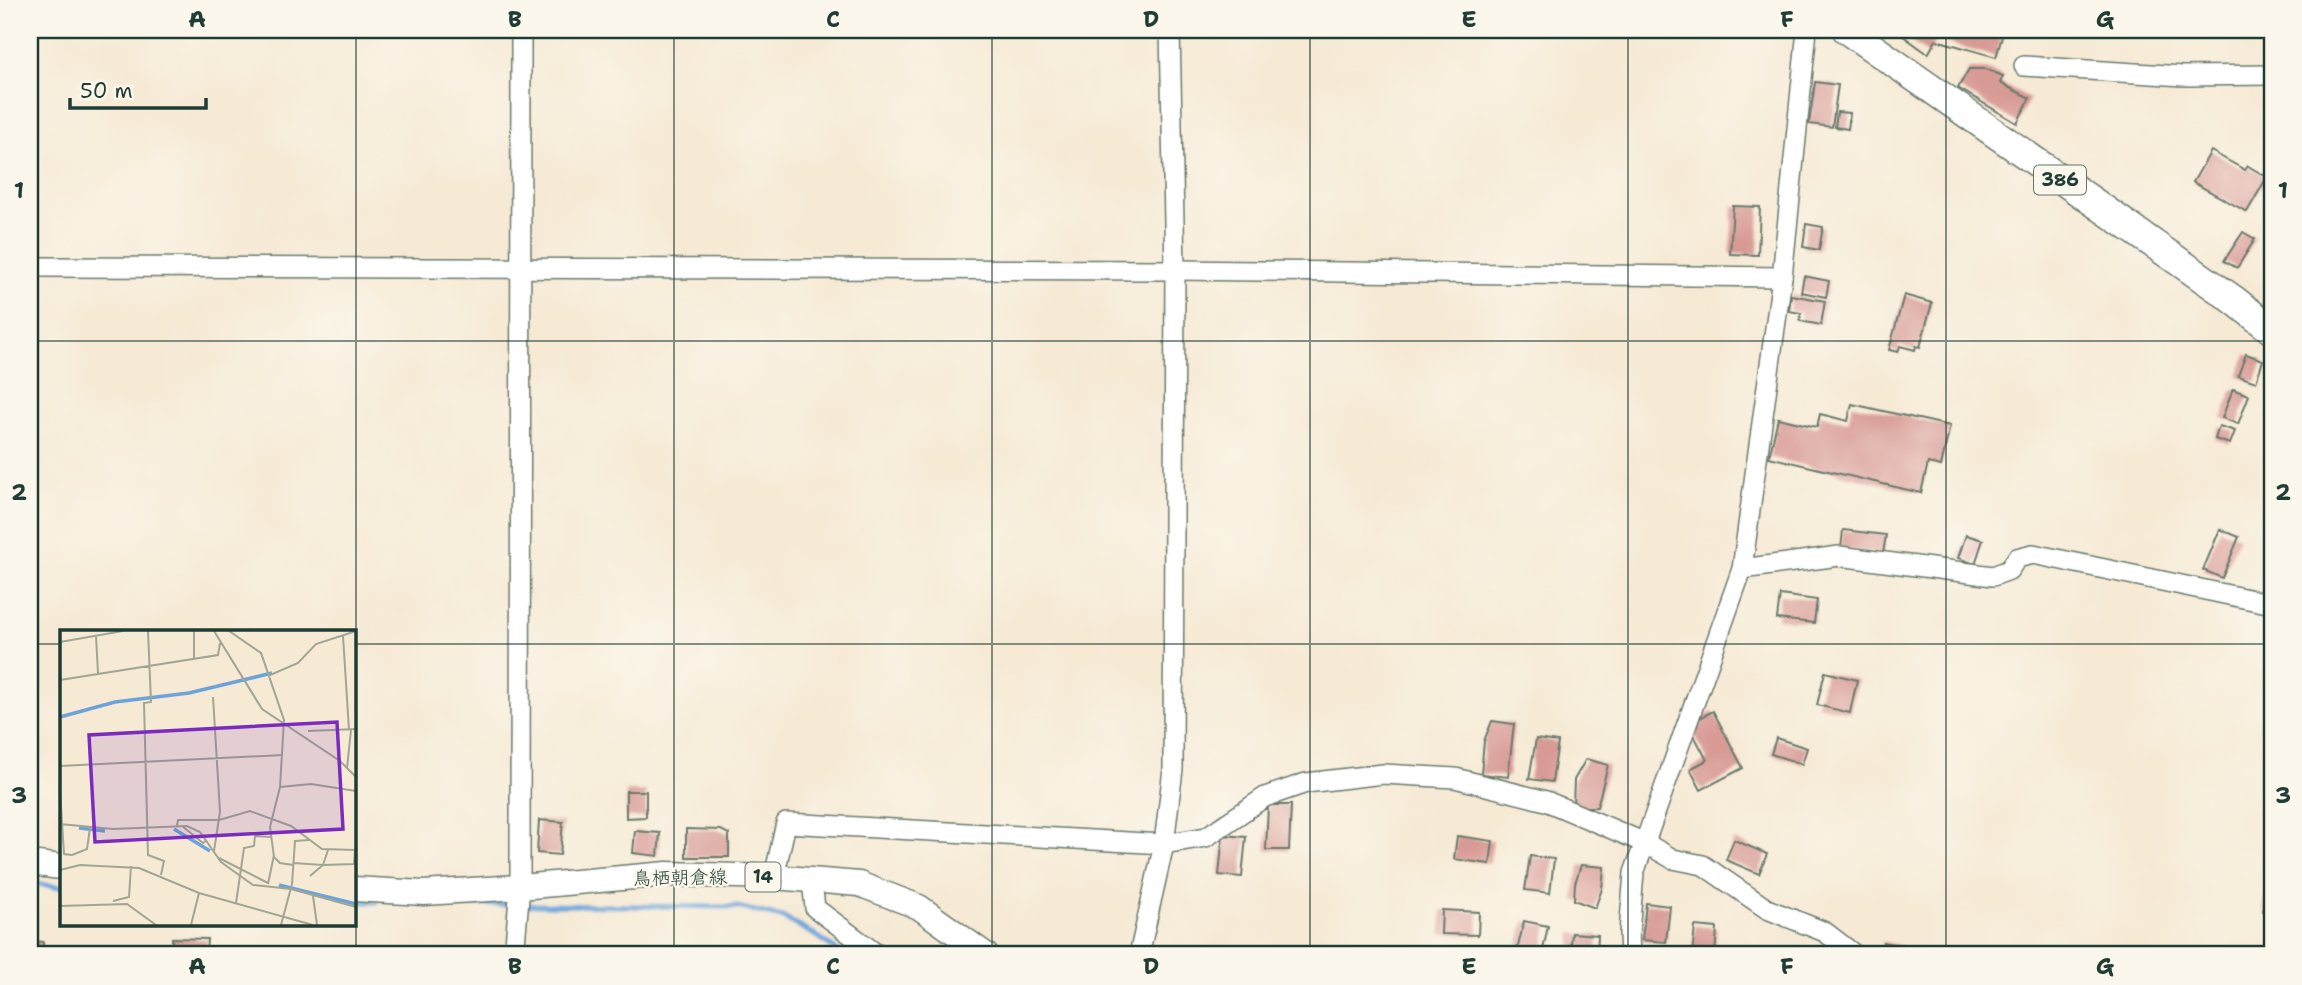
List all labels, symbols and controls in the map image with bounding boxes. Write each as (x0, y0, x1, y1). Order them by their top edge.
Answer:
text: A (188, 4, 206, 34)
text: B (508, 4, 522, 34)
text: C (826, 4, 840, 34)
text: D (1143, 4, 1159, 34)
text: E (1461, 4, 1477, 34)
text: F (1780, 4, 1794, 34)
text: G (2096, 4, 2115, 34)
scale bar (70, 66, 206, 110)
text: 50 m (80, 77, 133, 105)
road number: 386 (2034, 166, 2086, 195)
text: 1 (14, 175, 24, 205)
text: 1 (2278, 175, 2288, 205)
text: 2 (11, 477, 27, 507)
text: 2 (2275, 477, 2291, 507)
inset map (60, 630, 355, 926)
text: 3 (11, 780, 27, 810)
text: 3 (2275, 780, 2291, 810)
road number: 14 (746, 862, 780, 892)
street label: 鳥栖朝倉線 (632, 864, 728, 891)
text: A (188, 951, 206, 981)
text: B (508, 951, 522, 981)
text: C (826, 951, 840, 981)
text: D (1143, 951, 1159, 981)
text: E (1461, 951, 1477, 981)
text: F (1780, 951, 1794, 981)
text: G (2096, 951, 2115, 981)

